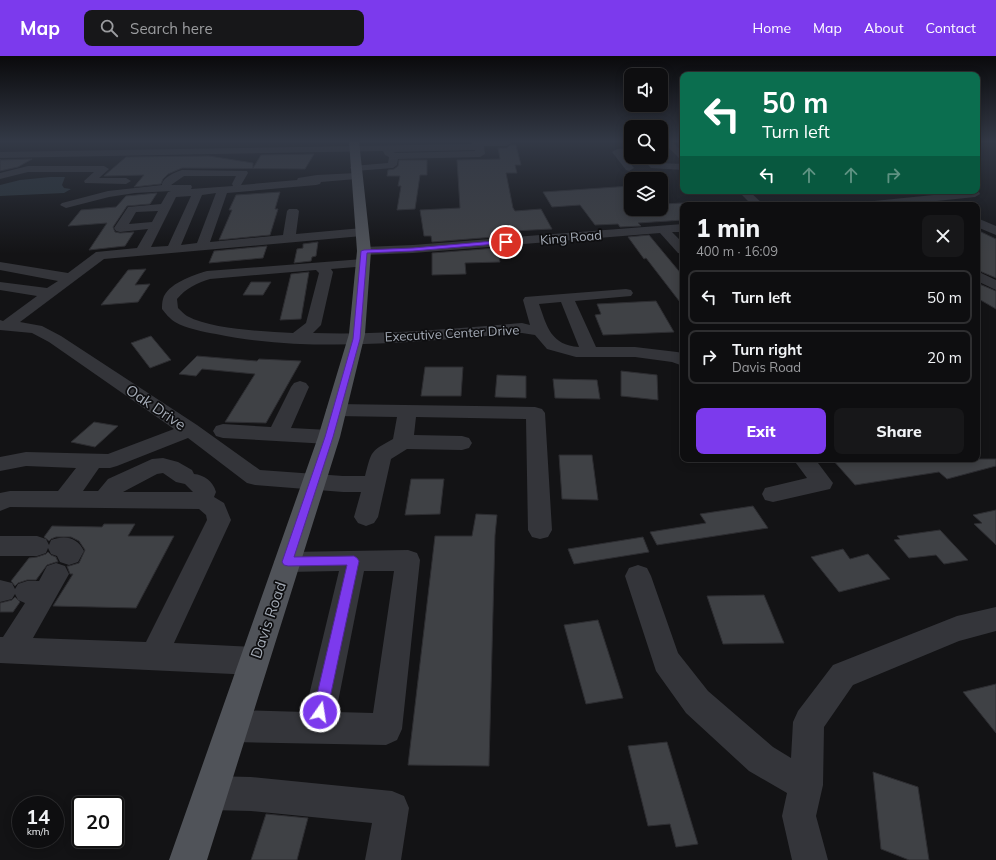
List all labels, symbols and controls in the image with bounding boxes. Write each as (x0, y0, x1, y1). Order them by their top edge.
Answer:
search box (84, 10, 364, 46)
text: Map (20, 16, 60, 40)
icon: search (98, 17, 120, 39)
text: Search here (130, 19, 213, 38)
text: Home (752, 19, 791, 37)
text: Map (813, 19, 842, 37)
text: About (864, 19, 904, 37)
text: Contact (926, 19, 976, 37)
map controls (624, 68, 668, 216)
button: sound (624, 68, 668, 112)
text: 50 m (762, 85, 828, 120)
icon: left (696, 88, 748, 140)
button: search (624, 120, 668, 164)
text: Turn left (762, 120, 830, 143)
icon: left (756, 164, 778, 186)
icon: ahead (798, 164, 820, 186)
icon: ahead (840, 164, 862, 186)
icon: right (882, 164, 904, 186)
button: layers (624, 172, 668, 216)
text: 1 min (696, 213, 760, 243)
button: close (922, 215, 964, 257)
pin (489, 225, 523, 259)
street label: King Road (539, 226, 603, 248)
icon: arrive (495, 231, 517, 253)
text: 400 m · 16:09 (696, 243, 778, 259)
icon: left (698, 286, 720, 308)
text: Turn left (732, 288, 791, 307)
text: 50 m (927, 288, 962, 307)
street label: Executive Center Drive (384, 321, 520, 345)
text: Turn right (732, 340, 802, 359)
icon: right (698, 346, 720, 368)
text: 20 m (927, 348, 962, 367)
text: Davis Road (732, 359, 801, 375)
street label: Oak Drive (122, 380, 190, 434)
button: Exit (696, 408, 826, 454)
button: Share (834, 408, 964, 454)
street label: Davis Road (246, 579, 290, 661)
position arrow (299, 691, 341, 733)
speed limit sign: 20 (72, 796, 124, 848)
text: 14 (26, 804, 50, 829)
text: km/h (27, 825, 49, 838)

